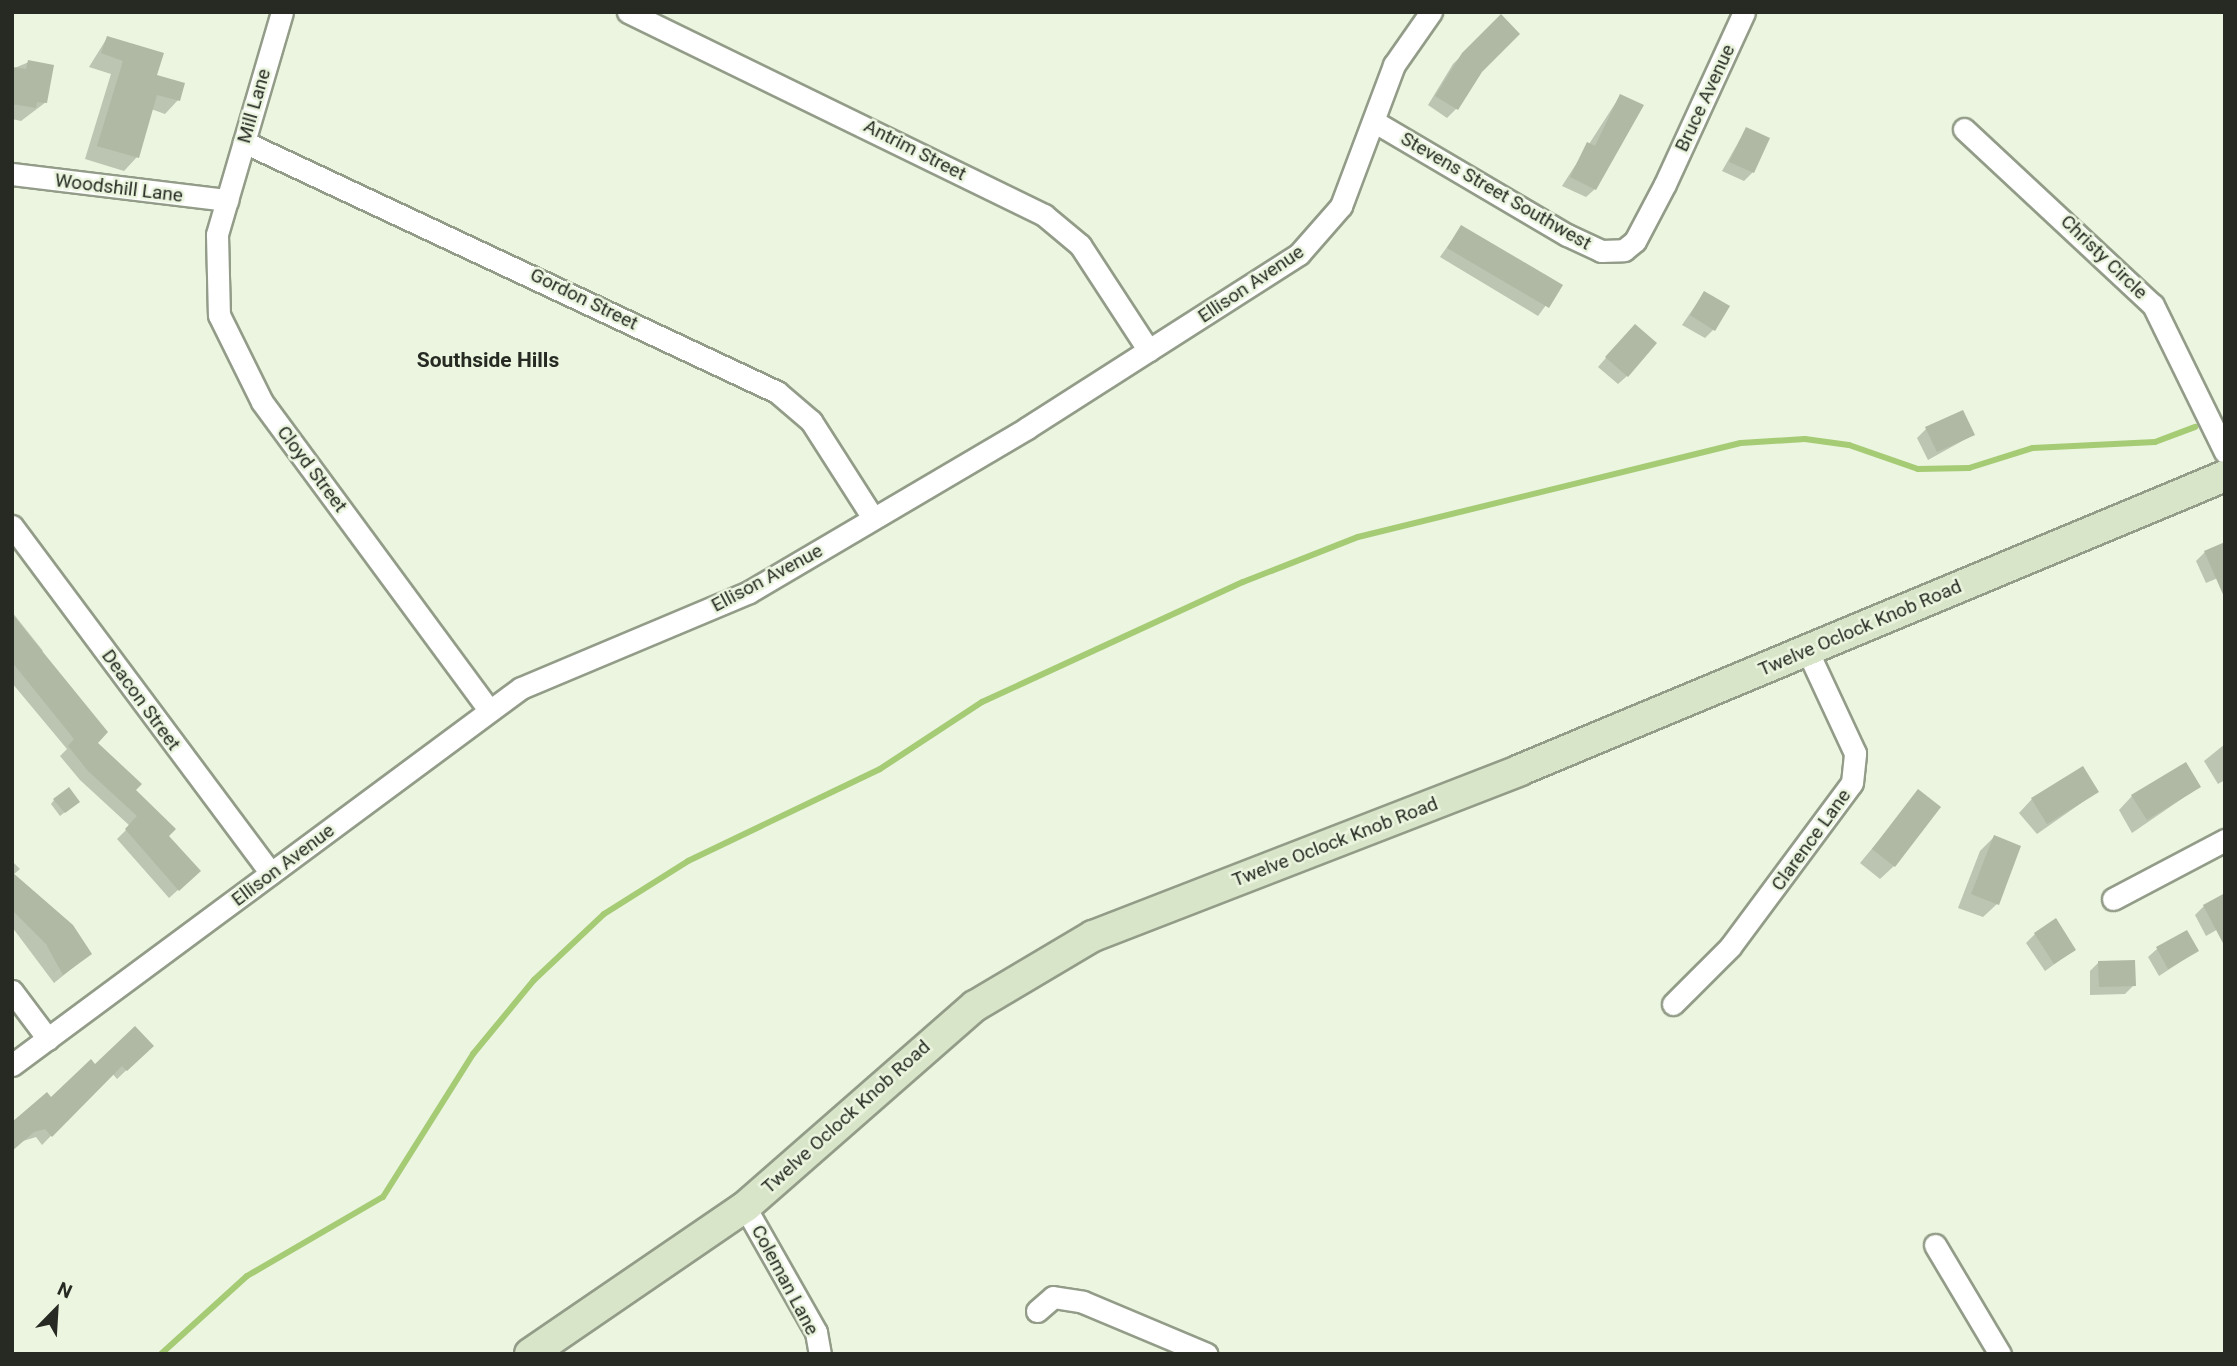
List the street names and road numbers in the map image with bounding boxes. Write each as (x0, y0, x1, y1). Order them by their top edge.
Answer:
street label: Bruce Avenue (1670, 41, 1740, 155)
street label: Mill Lane (233, 66, 275, 146)
street label: Antrim Street (860, 114, 970, 186)
street label: Stevens Street Southwest (1397, 127, 1595, 255)
street label: Woodshill Lane (54, 169, 184, 207)
street label: Christy Circle (2056, 210, 2152, 304)
street label: Ellison Avenue (1194, 240, 1308, 328)
street label: Gordon Street (526, 263, 642, 335)
street label: Cloyd Street (272, 421, 352, 517)
street label: Ellison Avenue (708, 539, 826, 617)
street label: Twelve Oclock Knob Road (1755, 575, 1965, 681)
street label: Deacon Street (97, 645, 185, 755)
street label: Clarence Lane (1767, 785, 1855, 895)
street label: Twelve Oclock Knob Road (1229, 792, 1441, 892)
street label: Ellison Avenue (227, 819, 339, 911)
street label: Twelve Oclock Knob Road (757, 1035, 935, 1199)
street label: Coleman Lane (746, 1221, 824, 1339)

